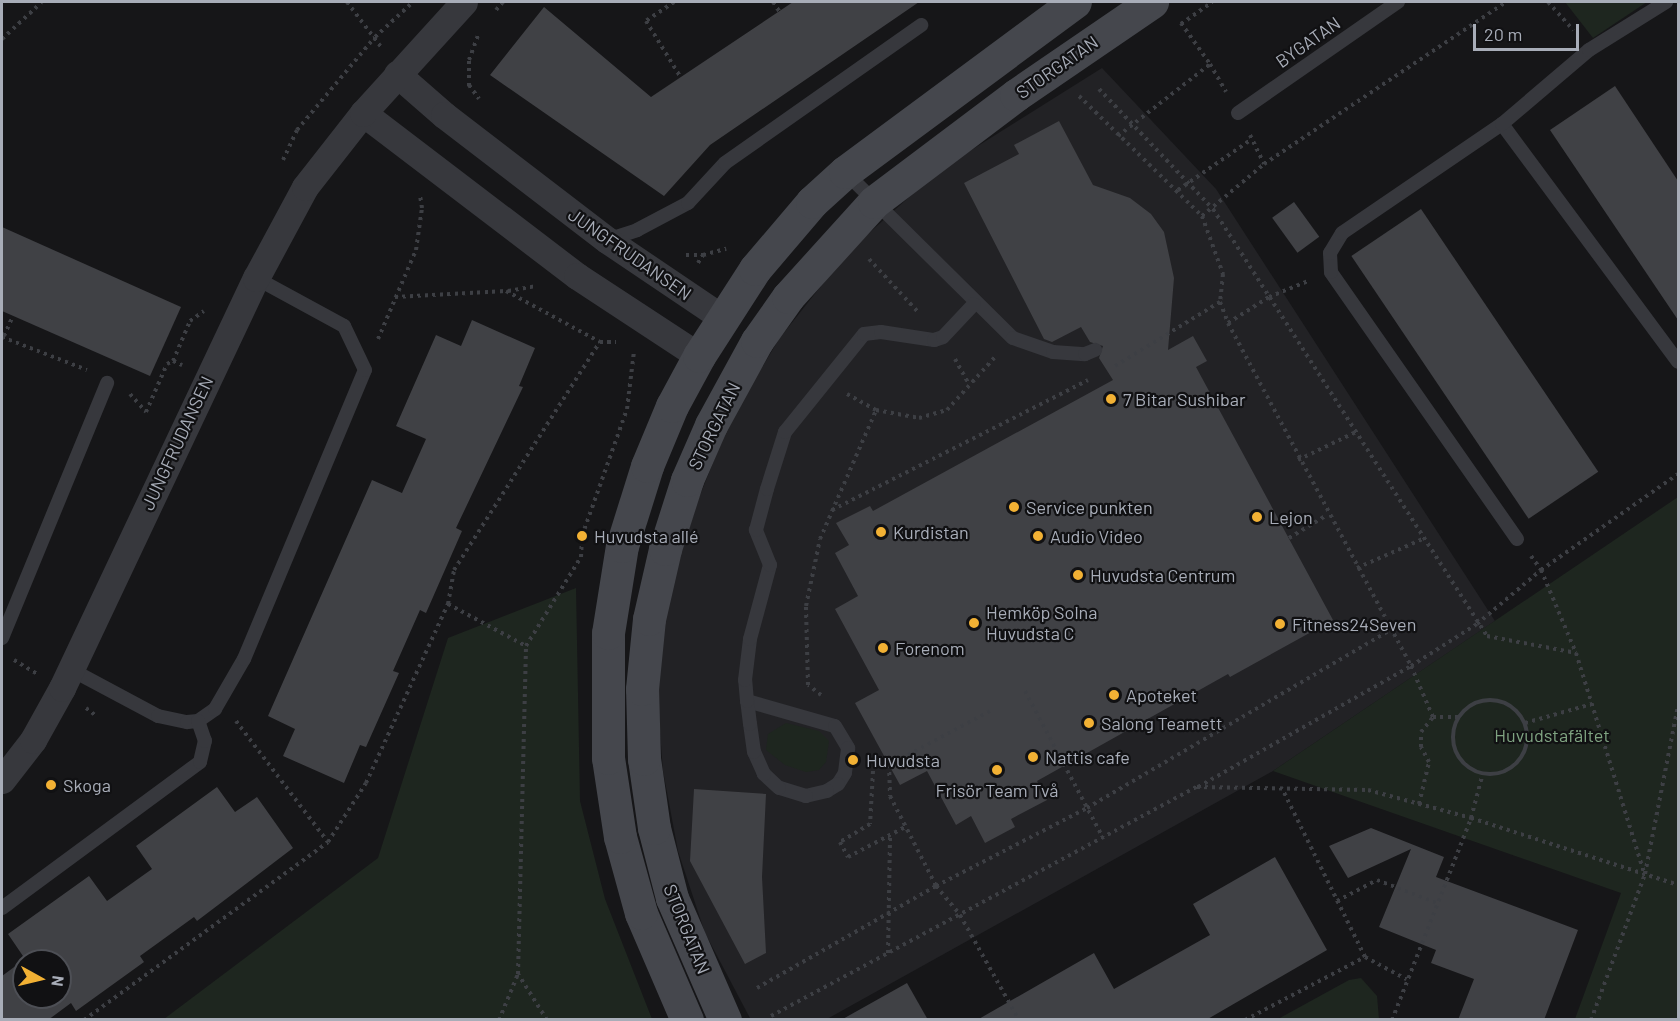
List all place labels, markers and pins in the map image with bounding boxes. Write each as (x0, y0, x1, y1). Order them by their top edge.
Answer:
place label: 7 Bitar Sushibar (1123, 388, 1246, 410)
marker: 7 Bitar Sushibar (1104, 392, 1118, 406)
place label: Service punkten (1026, 496, 1153, 518)
marker: Service punkten (1007, 500, 1021, 514)
place label: Lejon (1269, 506, 1313, 528)
marker: Lejon (1250, 510, 1264, 524)
place label: Kurdistan (893, 521, 969, 543)
place label: Huvudsta allé (594, 525, 699, 547)
marker: Kurdistan (874, 525, 888, 539)
place label: Audio Video (1050, 525, 1143, 547)
marker: Huvudsta allé (575, 529, 589, 543)
marker: Audio Video (1031, 529, 1045, 543)
place label: Huvudsta Centrum (1090, 564, 1235, 586)
marker: Huvudsta Centrum (1071, 568, 1085, 582)
place label: Hemköp Solna Huvudsta C (986, 602, 1097, 644)
place label: Fitness24Seven (1292, 613, 1416, 635)
marker: Hemköp Solna Huvudsta C (967, 616, 981, 630)
marker: Fitness24Seven (1273, 617, 1287, 631)
place label: Forenom (895, 637, 965, 659)
marker: Forenom (876, 641, 890, 655)
place label: Apoteket (1126, 684, 1197, 706)
marker: Apoteket (1107, 688, 1121, 702)
place label: Salong Teamett (1101, 712, 1223, 734)
marker: Salong Teamett (1082, 716, 1096, 730)
place label: Nattis cafe (1045, 746, 1130, 768)
place label: Huvudsta (866, 749, 940, 771)
marker: Nattis cafe (1026, 750, 1040, 764)
marker: Huvudsta (844, 751, 862, 769)
marker: Frisör Team Två (990, 763, 1004, 777)
place label: Skoga (63, 774, 111, 796)
marker: Skoga (44, 778, 58, 792)
place label: Frisör Team Två (936, 779, 1058, 801)

